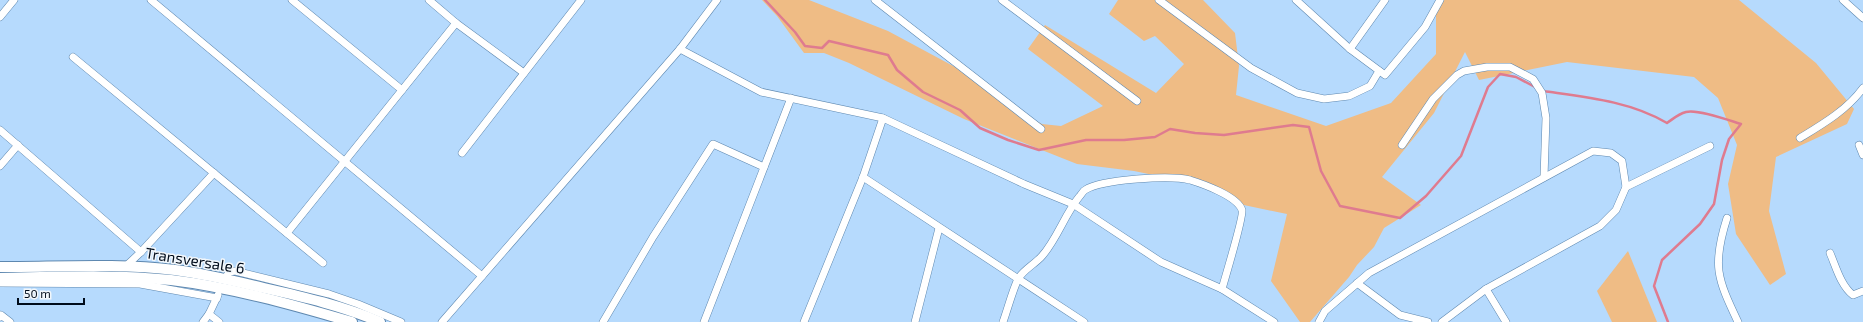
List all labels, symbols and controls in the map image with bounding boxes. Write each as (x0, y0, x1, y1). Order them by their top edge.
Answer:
street label: Transversale 6 (144, 243, 246, 277)
scale bar (18, 280, 84, 306)
text: 50 m (24, 286, 51, 300)

